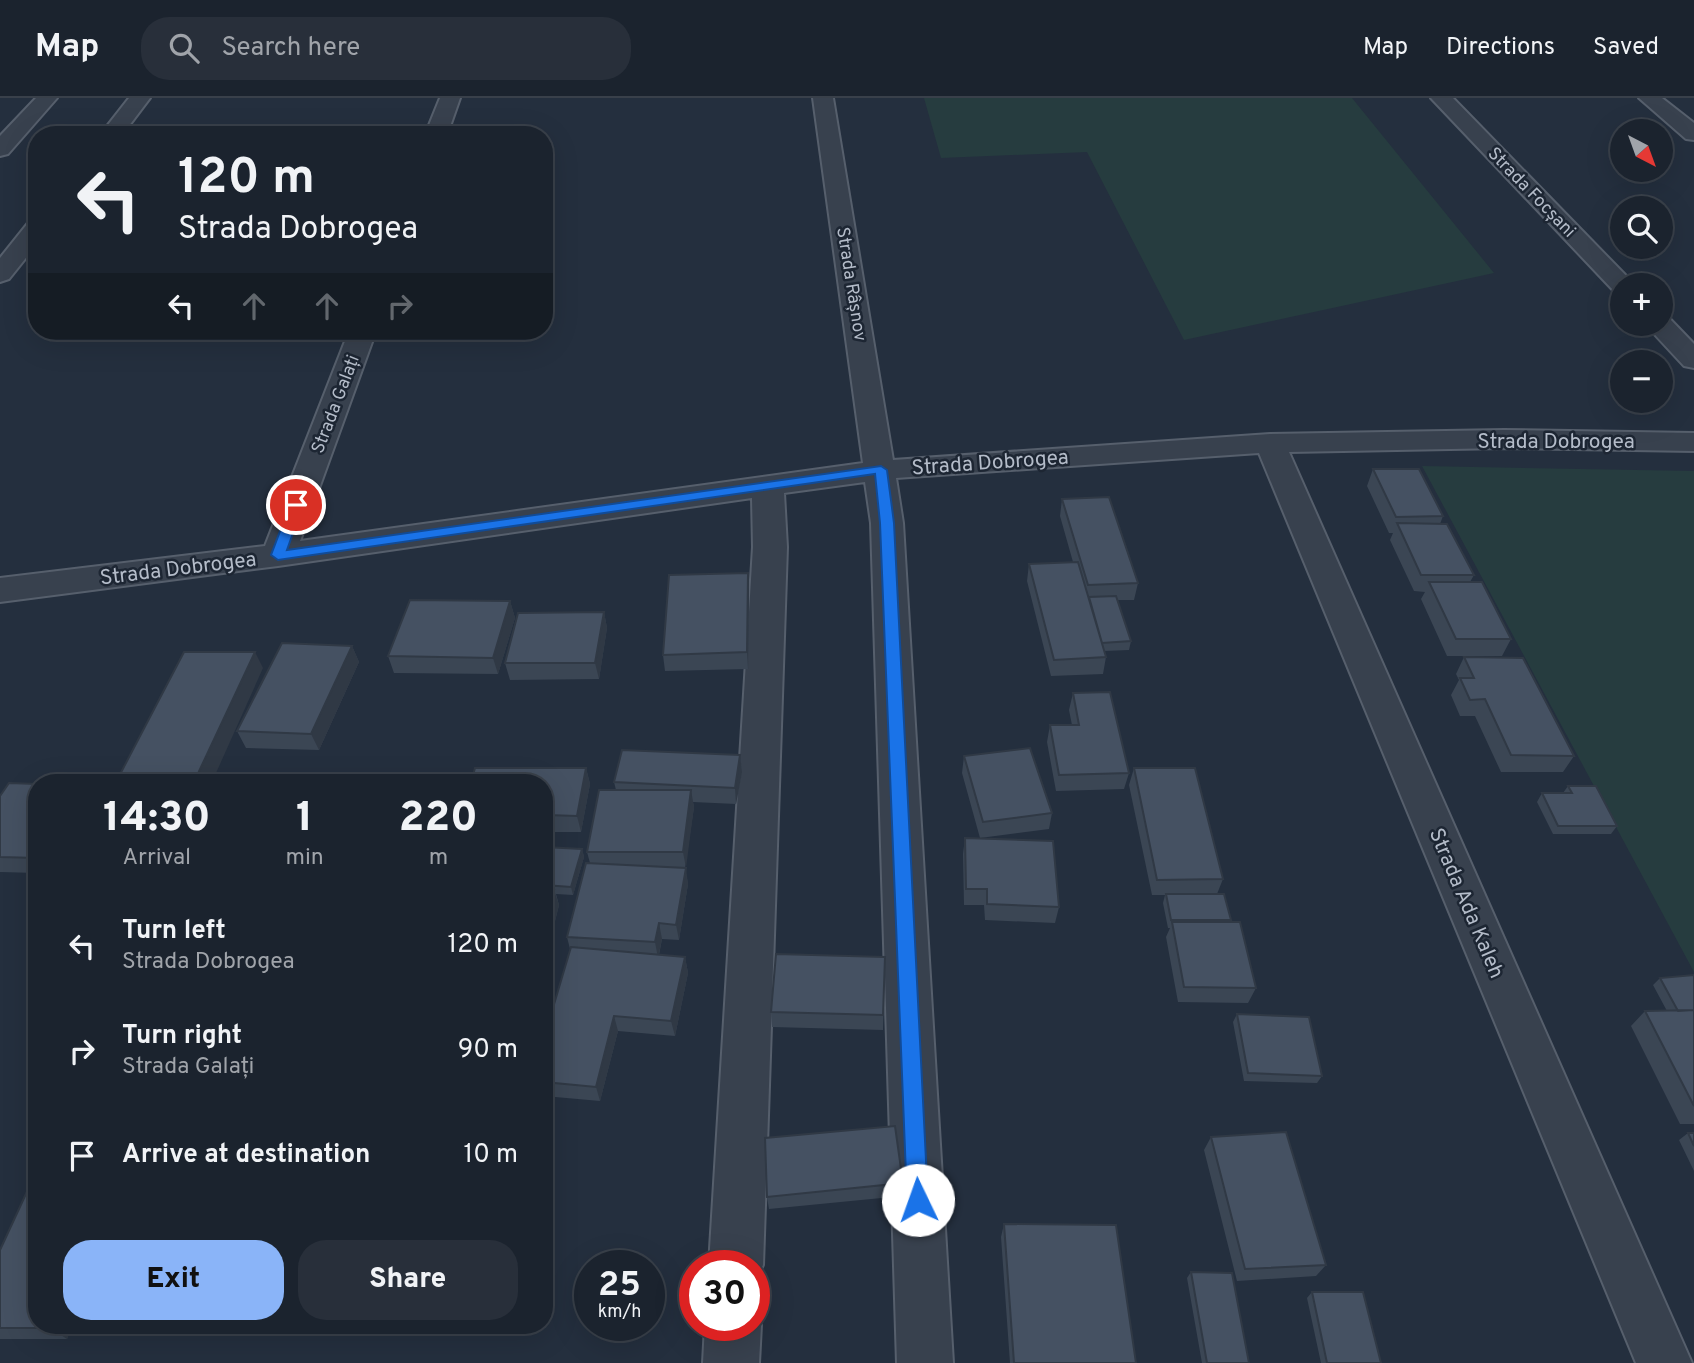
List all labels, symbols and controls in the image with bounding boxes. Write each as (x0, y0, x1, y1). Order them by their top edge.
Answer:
search box (141, 17, 631, 80)
text: Map (35, 27, 99, 69)
icon: search (165, 29, 203, 67)
text: Search here (221, 32, 360, 65)
text: Map (1363, 33, 1408, 63)
text: Directions (1446, 33, 1555, 63)
text: Saved (1593, 33, 1659, 63)
north arrow (1610, 119, 1673, 182)
map controls (1610, 119, 1673, 413)
street label: Strada Focșani (1482, 143, 1580, 243)
text: 120 m (178, 149, 315, 211)
icon: left (63, 154, 154, 245)
button: search (1610, 196, 1673, 259)
text: Strada Dobrogea (178, 210, 418, 250)
street label: Strada Râșnov (830, 226, 871, 343)
button: + (1610, 273, 1673, 336)
icon: left (162, 287, 200, 325)
icon: ahead (235, 287, 273, 325)
icon: ahead (308, 287, 346, 325)
icon: right (381, 287, 419, 325)
button: − (1610, 350, 1673, 413)
street label: Strada Galați (307, 352, 366, 457)
street label: Strada Dobrogea (1477, 429, 1635, 456)
street label: Strada Dobrogea (911, 445, 1070, 482)
pin (266, 475, 326, 535)
icon: arrive (277, 486, 315, 524)
street label: Strada Dobrogea (98, 546, 258, 592)
text: 14:30 (103, 793, 211, 846)
text: 1 (296, 793, 313, 846)
text: 220 (399, 793, 478, 846)
street label: Strada Ada Kaleh (1422, 824, 1509, 983)
text: Arrival (122, 844, 191, 873)
text: min (286, 844, 324, 873)
text: m (429, 844, 448, 873)
text: Turn left (122, 915, 226, 948)
icon: left (63, 927, 101, 965)
text: 120 m (448, 929, 518, 962)
text: Strada Dobrogea (122, 948, 295, 977)
text: Turn right (122, 1020, 242, 1053)
icon: right (63, 1032, 101, 1070)
text: 90 m (458, 1034, 518, 1067)
text: Strada Galați (122, 1053, 254, 1082)
icon: arrive (63, 1137, 101, 1175)
text: Arrive at destination (122, 1139, 370, 1172)
text: 10 m (463, 1139, 518, 1172)
position arrow (881, 1163, 955, 1237)
button: Exit (63, 1240, 284, 1320)
button: Share (298, 1240, 518, 1320)
speed limit sign: 30 (679, 1250, 770, 1341)
text: 25 (598, 1264, 641, 1308)
text: km/h (598, 1301, 641, 1324)

